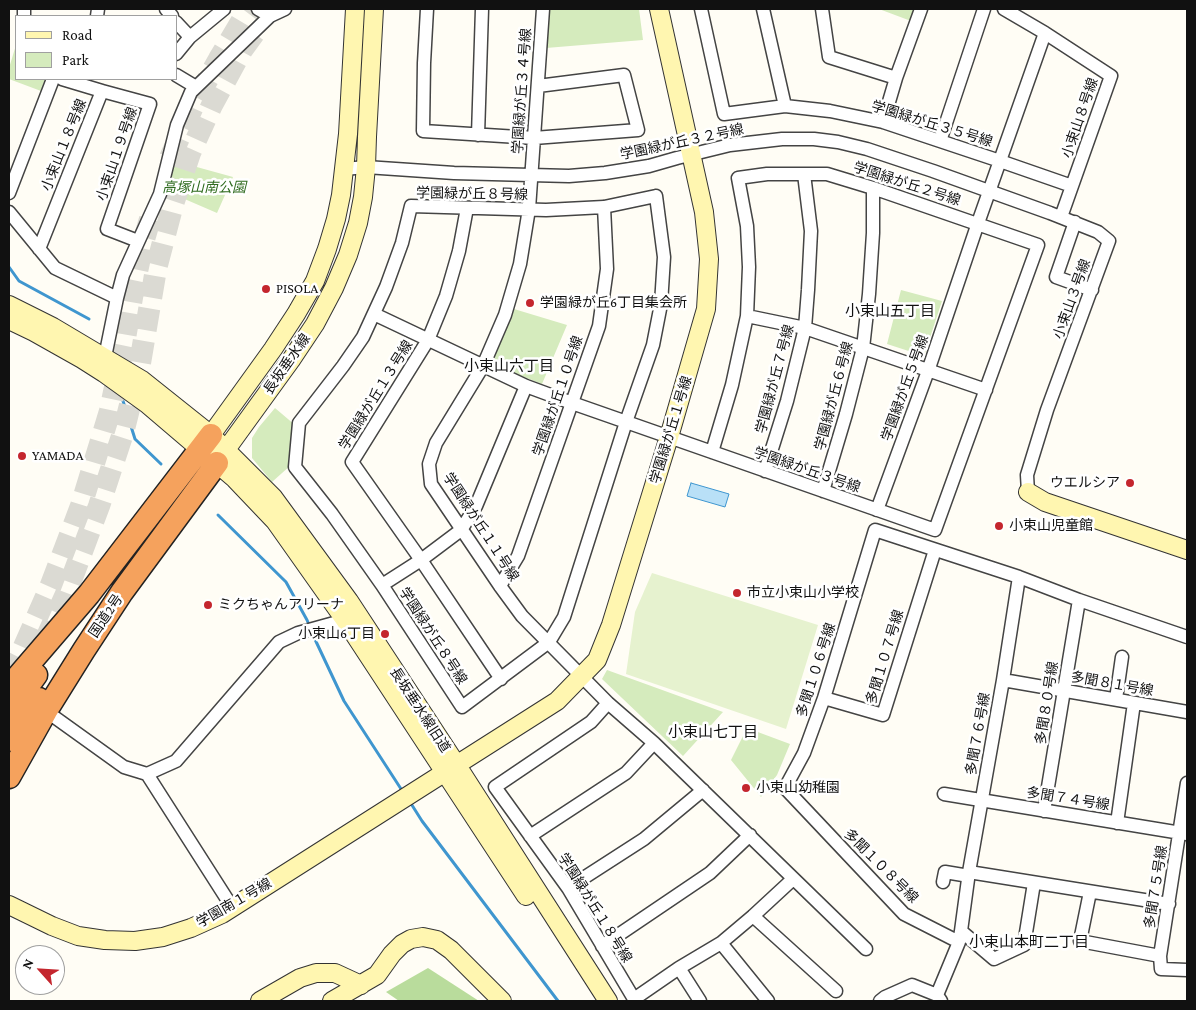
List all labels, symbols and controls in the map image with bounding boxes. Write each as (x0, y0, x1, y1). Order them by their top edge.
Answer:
legend (15, 15, 178, 80)
text: Road (62, 27, 92, 43)
street label: 学園緑が丘３４号線 (509, 28, 535, 154)
text: Park (62, 52, 89, 68)
street label: 小束山８号線 (1058, 76, 1102, 160)
street label: 小束山１８号線 (38, 96, 90, 194)
street label: 学園緑が丘３５号線 (869, 98, 995, 150)
street label: 小束山１９号線 (93, 105, 141, 203)
street label: 学園緑が丘３２号線 (619, 121, 745, 163)
street label: 学園緑が丘２号線 (851, 159, 963, 209)
park label: 高塚山南公園 (162, 180, 246, 196)
street label: 学園緑が丘８号線 (416, 185, 528, 203)
street label: 小束山３号線 (1050, 257, 1094, 341)
place label: PISOLA (276, 281, 318, 297)
marker: PISOLA (260, 283, 272, 295)
place label: 学園緑が丘6丁目集会所 (540, 295, 687, 311)
marker: 学園緑が丘6丁目集会所 (524, 297, 536, 309)
district label: 小束山五丁目 (845, 302, 935, 320)
street label: 学園緑が丘７号線 (752, 323, 798, 435)
street label: 長坂垂水線 (260, 331, 314, 397)
street label: 学園緑が丘５号線 (878, 333, 932, 443)
street label: 学園緑が丘１０号線 (530, 334, 586, 458)
street label: 学園緑が丘１３号線 (335, 337, 417, 453)
street label: 学園緑が丘６号線 (811, 340, 857, 452)
district label: 小束山六丁目 (464, 357, 554, 375)
street label: 学園緑が丘１号線 (647, 374, 695, 486)
street label: 学園緑が丘３号線 (751, 444, 863, 496)
place label: YAMADA (32, 448, 84, 464)
marker: YAMADA (16, 450, 28, 462)
street label: 学園緑が丘１１号線 (440, 470, 522, 584)
place label: ウエルシア (1050, 475, 1120, 491)
marker: ウエルシア (1124, 477, 1136, 489)
place label: 小束山児童館 (1009, 518, 1093, 534)
marker: 小束山児童館 (993, 520, 1005, 532)
street label: 学園緑が丘８号線 (395, 584, 471, 688)
place label: 市立小束山小学校 (747, 585, 859, 601)
marker: 市立小束山小学校 (731, 587, 743, 599)
street label: 国道2号 (85, 591, 127, 641)
place label: ミクちゃんアリーナ (218, 597, 344, 613)
marker: ミクちゃんアリーナ (202, 599, 214, 611)
street label: 多聞１０７号線 (863, 608, 907, 706)
street label: 多聞１０６号線 (793, 621, 839, 719)
place label: 小束山6丁目 (298, 626, 375, 642)
marker: 小束山6丁目 (379, 628, 391, 640)
street label: 多聞８０号線 (1032, 660, 1062, 746)
street label: 長坂垂水線旧道 (386, 664, 454, 756)
street label: 多聞８１号線 (1069, 668, 1155, 700)
street label: 多聞７６号線 (962, 691, 994, 777)
district label: 小束山七丁目 (668, 723, 758, 741)
place label: 小束山幼稚園 (756, 780, 840, 796)
marker: 小束山幼稚園 (740, 782, 752, 794)
street label: 多聞７４号線 (1025, 784, 1111, 814)
street label: 多聞１０８号線 (840, 825, 922, 907)
street label: 多聞７５号線 (1141, 844, 1171, 930)
street label: 学園緑が丘１８号線 (554, 850, 636, 966)
street label: 学園南１号線 (193, 875, 275, 931)
district label: 小束山本町二丁目 (969, 933, 1089, 951)
north arrow (15, 945, 65, 995)
text: N (18, 956, 37, 972)

